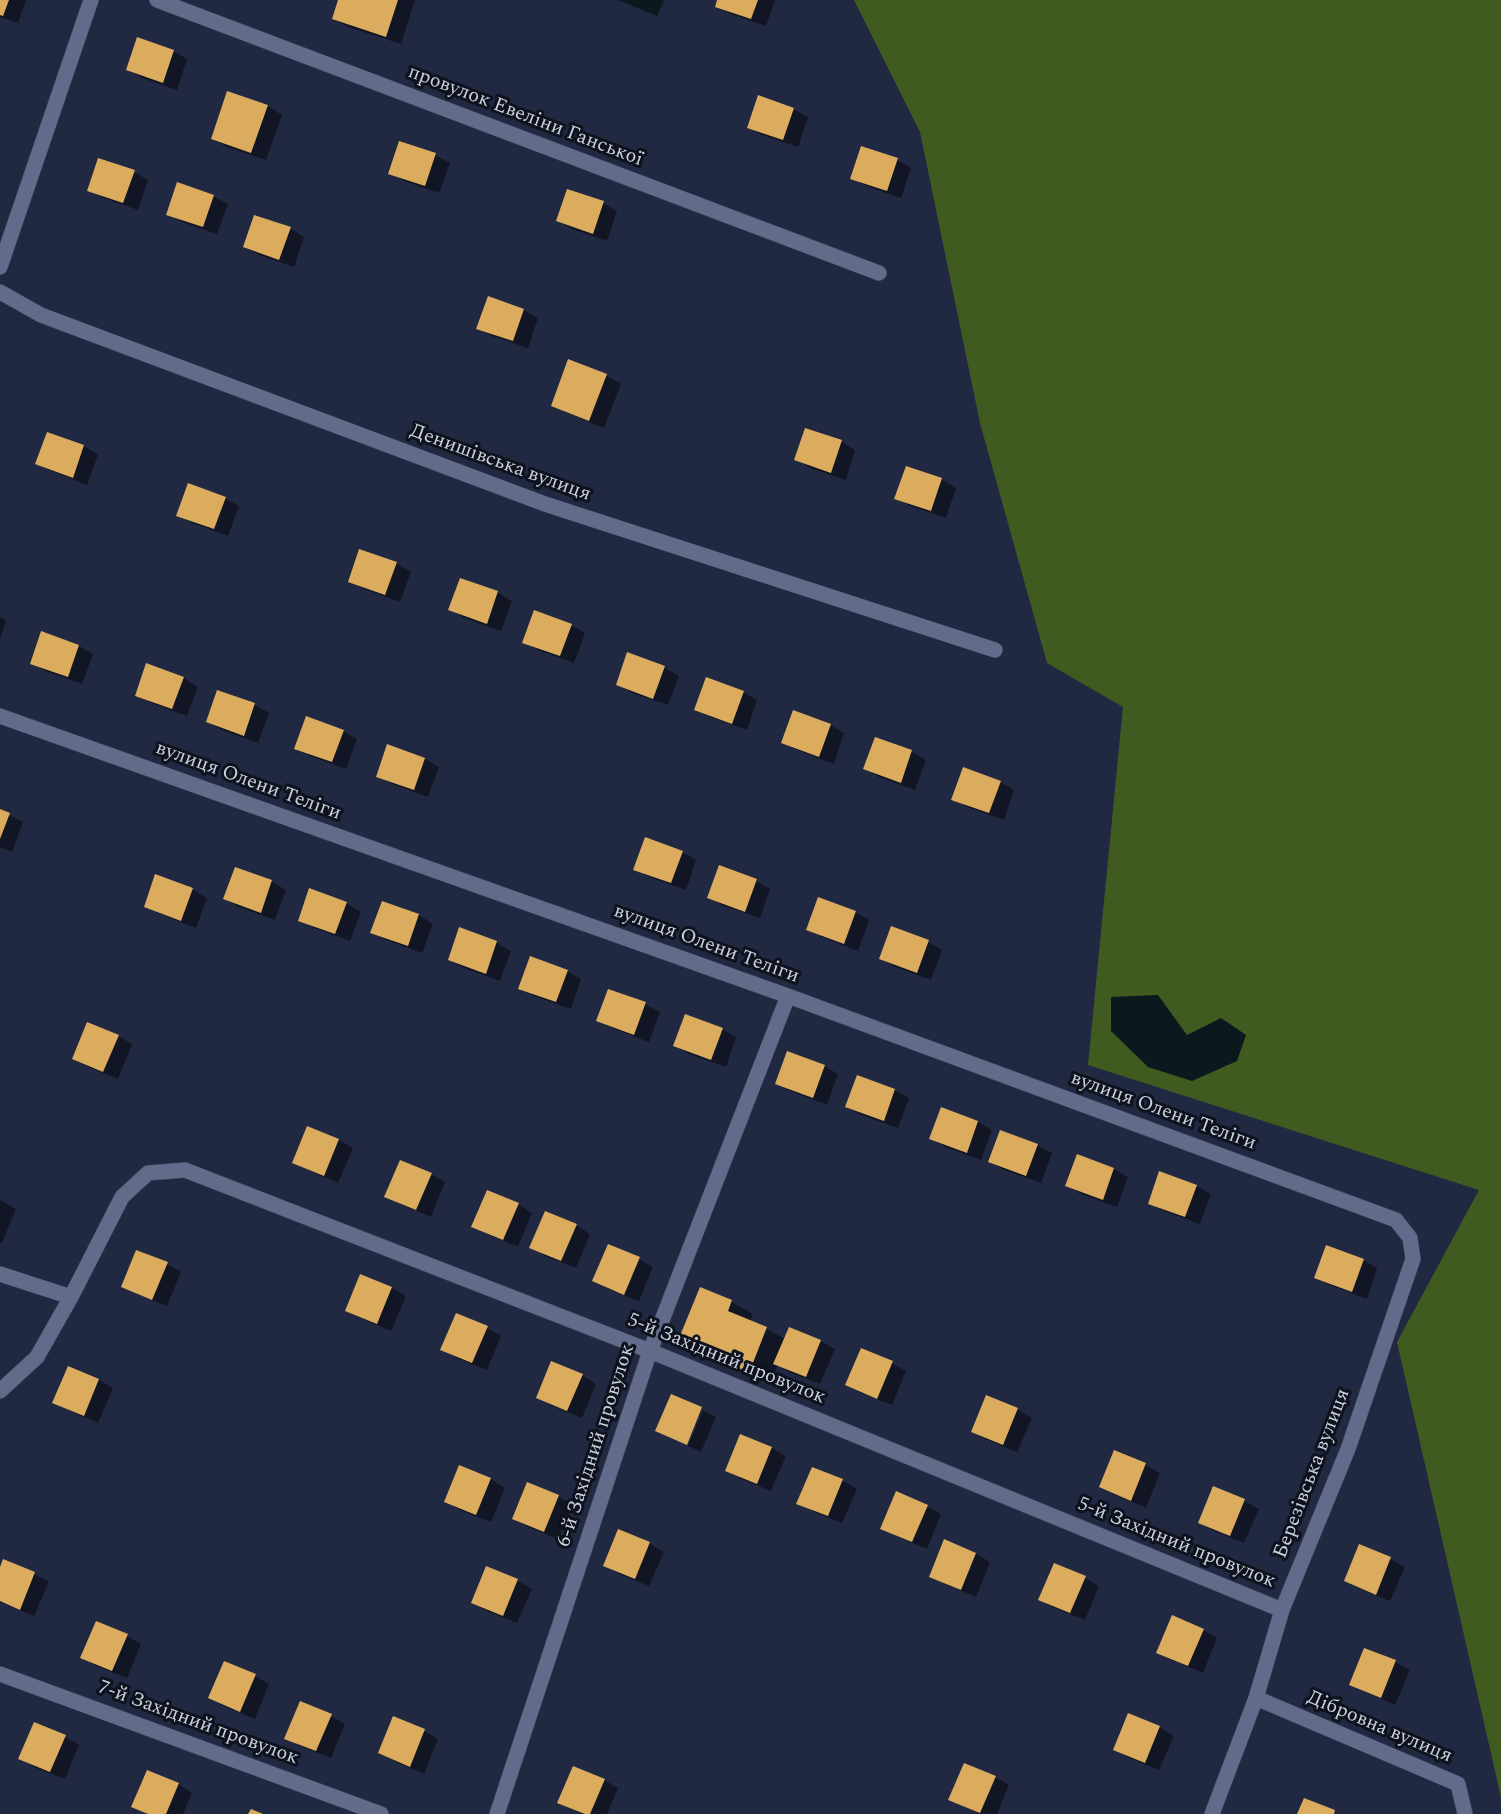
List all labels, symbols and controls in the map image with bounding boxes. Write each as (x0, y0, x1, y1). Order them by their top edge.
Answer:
street label: провулок Евеліни Ганської (404, 61, 646, 173)
street label: Денишівська вулиця (406, 420, 594, 508)
street label: вулиця Олени Теліги (152, 737, 344, 827)
street label: вулиця Олени Теліги (610, 900, 802, 990)
street label: вулиця Олени Теліги (1067, 1067, 1259, 1157)
street label: 5-й Західний провулок (623, 1309, 829, 1411)
street label: 6-й Західний провулок (553, 1342, 641, 1550)
street label: Березівська вулиця (1270, 1386, 1356, 1562)
street label: 5-й Західний провулок (1073, 1493, 1279, 1595)
street label: 7-й Західний провулок (95, 1677, 301, 1771)
street label: Дібровна вулиця (1303, 1687, 1455, 1769)

